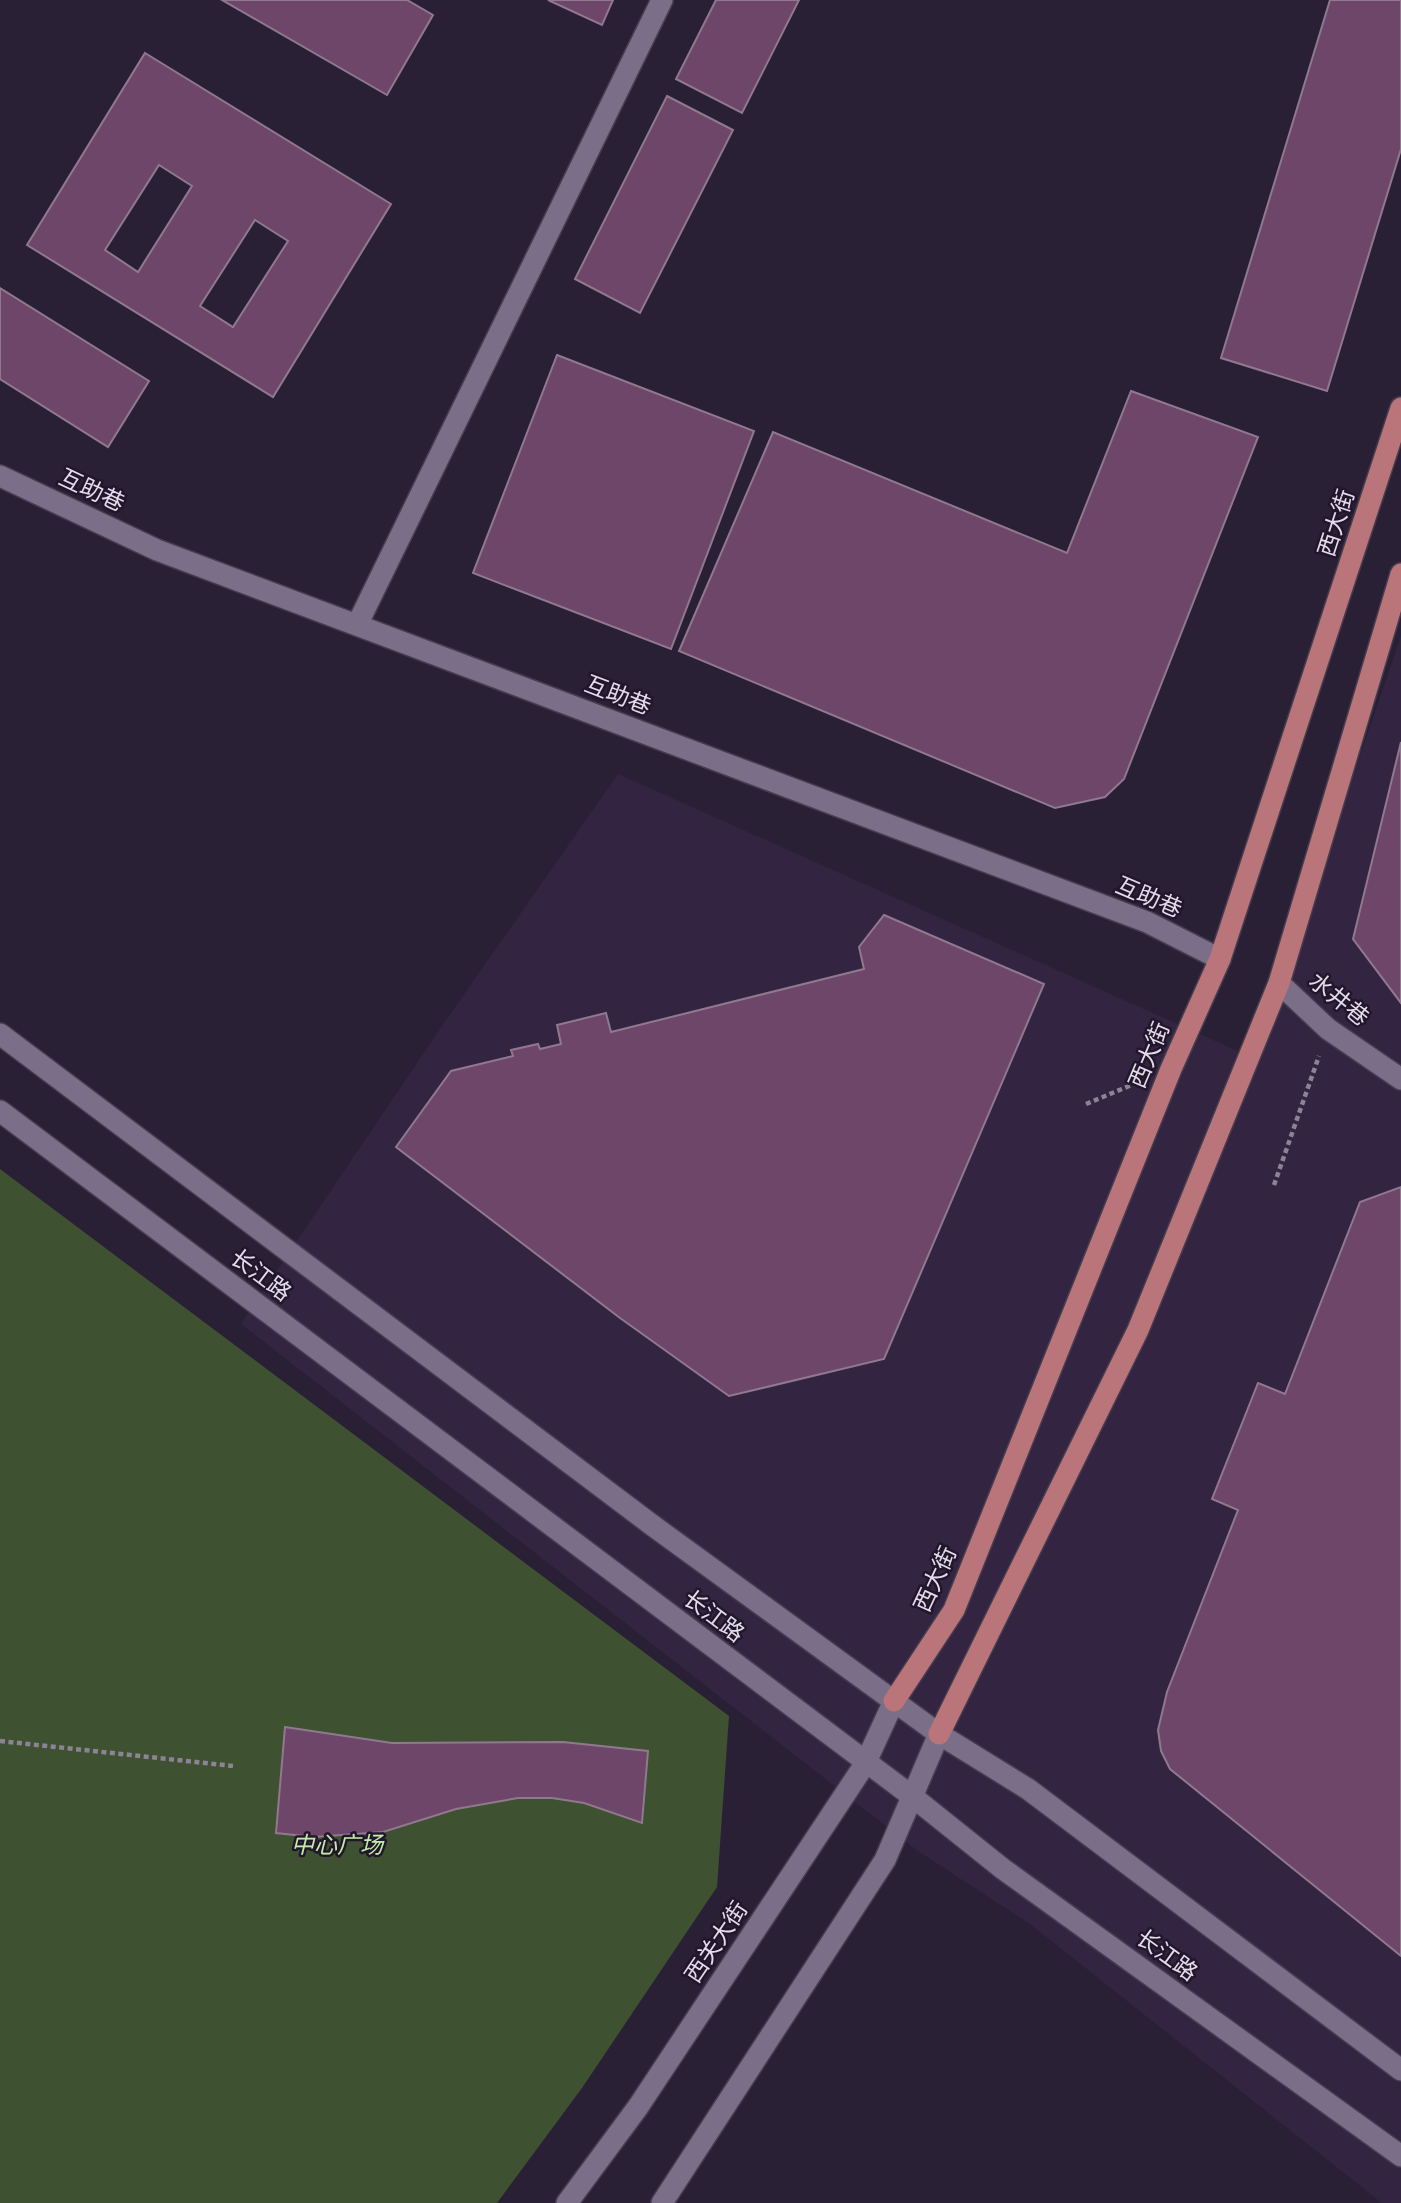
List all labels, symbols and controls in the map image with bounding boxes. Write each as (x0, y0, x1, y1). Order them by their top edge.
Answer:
street label: 互助巷 (54, 461, 130, 518)
street label: 西大街 (1310, 485, 1361, 560)
street label: 互助巷 (580, 668, 656, 721)
street label: 互助巷 (1111, 869, 1187, 924)
street label: 水井巷 (1303, 965, 1376, 1032)
street label: 西大街 (1121, 1017, 1176, 1093)
street label: 长江路 (224, 1241, 298, 1308)
street label: 西大街 (906, 1541, 963, 1617)
street label: 长江路 (677, 1582, 751, 1649)
park label: 中心广场 (291, 1829, 385, 1860)
street label: 西关大街 (677, 1895, 754, 1989)
street label: 长江路 (1130, 1922, 1204, 1987)

